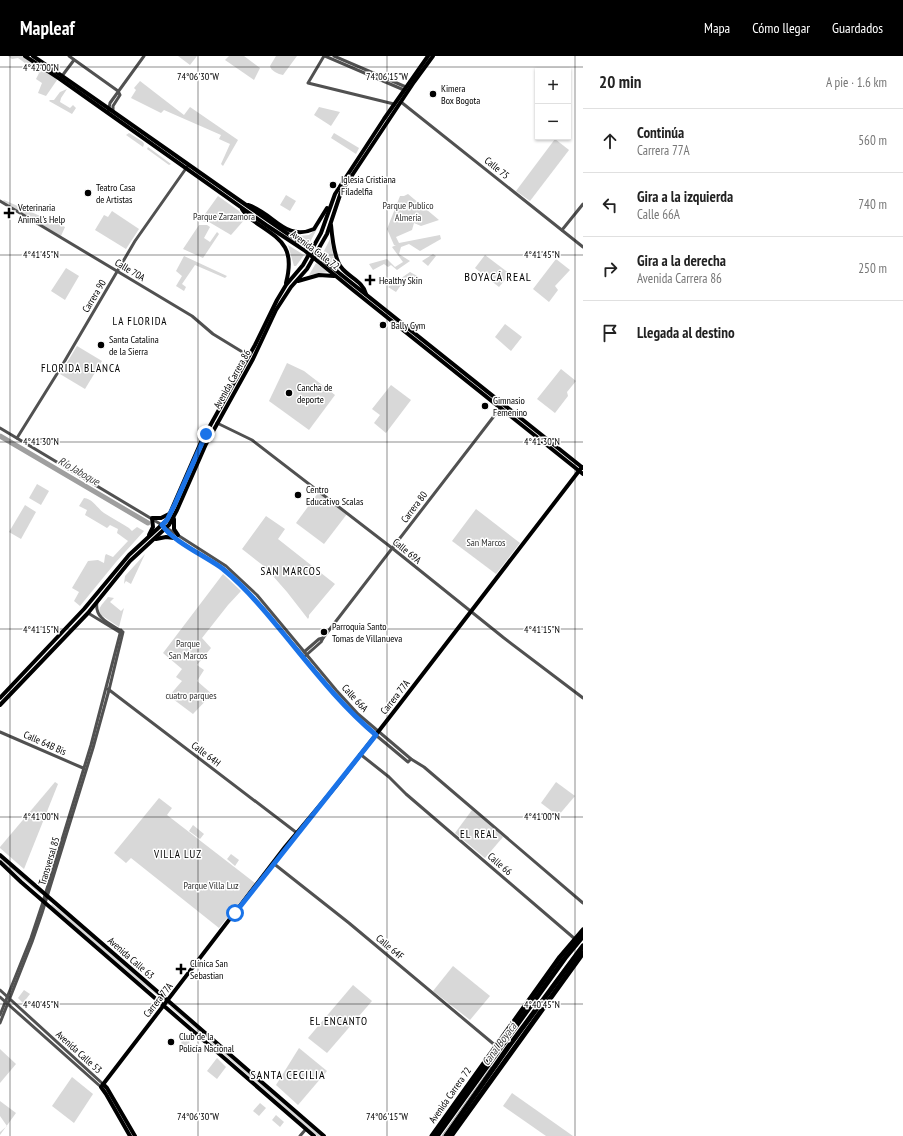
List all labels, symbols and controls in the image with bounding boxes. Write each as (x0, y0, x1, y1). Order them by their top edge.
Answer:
text: Mapleaf (20, 16, 75, 40)
text: Mapa (704, 19, 730, 37)
text: Cómo llegar (752, 19, 810, 37)
text: Guardados (832, 19, 883, 37)
text: 4°42'00"N (23, 61, 59, 74)
map controls (535, 68, 571, 140)
button: + (535, 68, 571, 104)
text: 74°06'30"W (177, 70, 219, 83)
text: 74°06'15"W (366, 70, 408, 83)
text: 20 min (599, 71, 641, 93)
text: A pie · 1.6 km (826, 74, 887, 91)
place label: Kimera Box Bogota (441, 82, 480, 107)
marker: Kimera Box Bogota (428, 89, 438, 99)
button: − (535, 104, 571, 140)
text: Continúa (637, 123, 684, 142)
icon: ahead (599, 130, 621, 152)
text: 560 m (858, 132, 887, 149)
text: Carrera 77A (637, 142, 690, 159)
street label: Calle 75 (482, 154, 512, 182)
place label: Iglesia Cristiana Filadelfia (341, 173, 396, 198)
marker: Iglesia Cristiana Filadelfia (328, 180, 338, 190)
place label: Teatro Casa de Artistas (96, 181, 135, 206)
text: Gira a la izquierda (637, 187, 733, 206)
marker: Teatro Casa de Artistas (83, 188, 93, 198)
icon: left (599, 194, 621, 216)
text: 740 m (858, 196, 887, 213)
park label: Parque Publico Almería (382, 199, 434, 224)
place label: Veterinaria Animal's Help (17, 201, 65, 226)
text: Calle 66A (637, 206, 680, 223)
marker: Veterinaria Animal's Help (3, 207, 15, 219)
park label: Parque Zarzamora (193, 210, 255, 223)
street label: Avenida Calle 72 (288, 227, 342, 273)
text: 4°41'45"N (23, 248, 59, 261)
text: 4°41'45"N (524, 248, 560, 261)
text: Gira a la derecha (637, 251, 726, 270)
street label: Calle 70A (112, 256, 148, 284)
icon: right (599, 258, 621, 280)
text: 250 m (858, 260, 887, 277)
district label: BOYACÁ REAL (464, 269, 532, 284)
text: Avenida Carrera 86 (637, 270, 722, 287)
marker: Healthy Skin (364, 274, 376, 286)
place label: Healthy Skin (379, 274, 422, 287)
street label: Carrera 90 (79, 277, 109, 315)
district label: LA FLORIDA (113, 314, 167, 328)
place label: Bally Gym (391, 319, 425, 332)
marker: Bally Gym (378, 320, 388, 330)
icon: arrive (599, 322, 621, 344)
text: Llegada al destino (637, 323, 735, 342)
place label: Santa Catalina de la Sierra (109, 333, 159, 358)
marker: Santa Catalina de la Sierra (96, 340, 106, 350)
street label: Avenida Carrera 86 (210, 347, 254, 411)
district label: FLORIDA BLANCA (41, 361, 121, 375)
place label: Cancha de deporte (297, 381, 332, 406)
marker: Cancha de deporte (284, 388, 294, 398)
place label: Gimnasio Femenino (493, 394, 527, 419)
marker: Gimnasio Femenino (480, 401, 490, 411)
route end (197, 425, 215, 443)
text: 4°41'30"N (23, 435, 59, 448)
text: 4°41'30"N (524, 435, 560, 448)
water label: Río Jaboque (56, 454, 103, 489)
place label: Centro Educativo Scalas (306, 483, 364, 508)
street label: Carrera 80 (398, 488, 430, 525)
marker: Centro Educativo Scalas (293, 490, 303, 500)
street label: Calle 69A (390, 536, 424, 567)
park label: San Marcos (467, 536, 506, 549)
district label: SAN MARCOS (261, 564, 321, 578)
place label: Parroquia Santo Tomas de Villanueva (332, 620, 402, 645)
text: 4°41'15"N (23, 623, 59, 636)
text: 4°41'15"N (524, 623, 560, 636)
marker: Parroquia Santo Tomas de Villanueva (319, 627, 329, 637)
park label: Parque San Marcos (169, 637, 208, 662)
street label: Carrera 77A (377, 677, 413, 717)
street label: Calle 66A (339, 681, 371, 715)
park label: cuatro parques (165, 689, 217, 702)
street label: Calle 64B Bis (22, 728, 69, 758)
street label: Calle 64H (189, 739, 223, 769)
text: 4°41'00"N (23, 810, 59, 823)
text: 4°41'00"N (524, 810, 560, 823)
district label: EL REAL (460, 827, 498, 841)
street label: Transversal 85 (36, 835, 62, 887)
district label: VILLA LUZ (153, 847, 202, 861)
street label: Calle 66 (485, 850, 515, 879)
park label: Parque Villa Luz (183, 879, 239, 892)
route start (226, 904, 244, 922)
street label: Calle 64F (373, 932, 407, 962)
street label: Avenida Calle 63 (105, 934, 157, 982)
place label: Clínica San Sebastian (190, 957, 228, 982)
marker: Clínica San Sebastian (175, 963, 187, 975)
street label: Carrera 77A (140, 980, 176, 1020)
text: 4°40'45"N (23, 998, 59, 1011)
text: 4°40'45"N (524, 998, 560, 1011)
district label: EL ENCANTO (310, 1014, 368, 1028)
water label: Canal Boyacá (479, 1019, 520, 1068)
street label: Avenida Calle 53 (53, 1028, 105, 1076)
place label: Club de la Policía Nacional (179, 1030, 235, 1055)
marker: Club de la Policía Nacional (166, 1037, 176, 1047)
street label: Avenida Carrera 72 (426, 1064, 474, 1126)
district label: SANTA CECILIA (250, 1067, 326, 1082)
text: 74°06'30"W (177, 1110, 219, 1123)
text: 74°06'15"W (366, 1110, 408, 1123)

